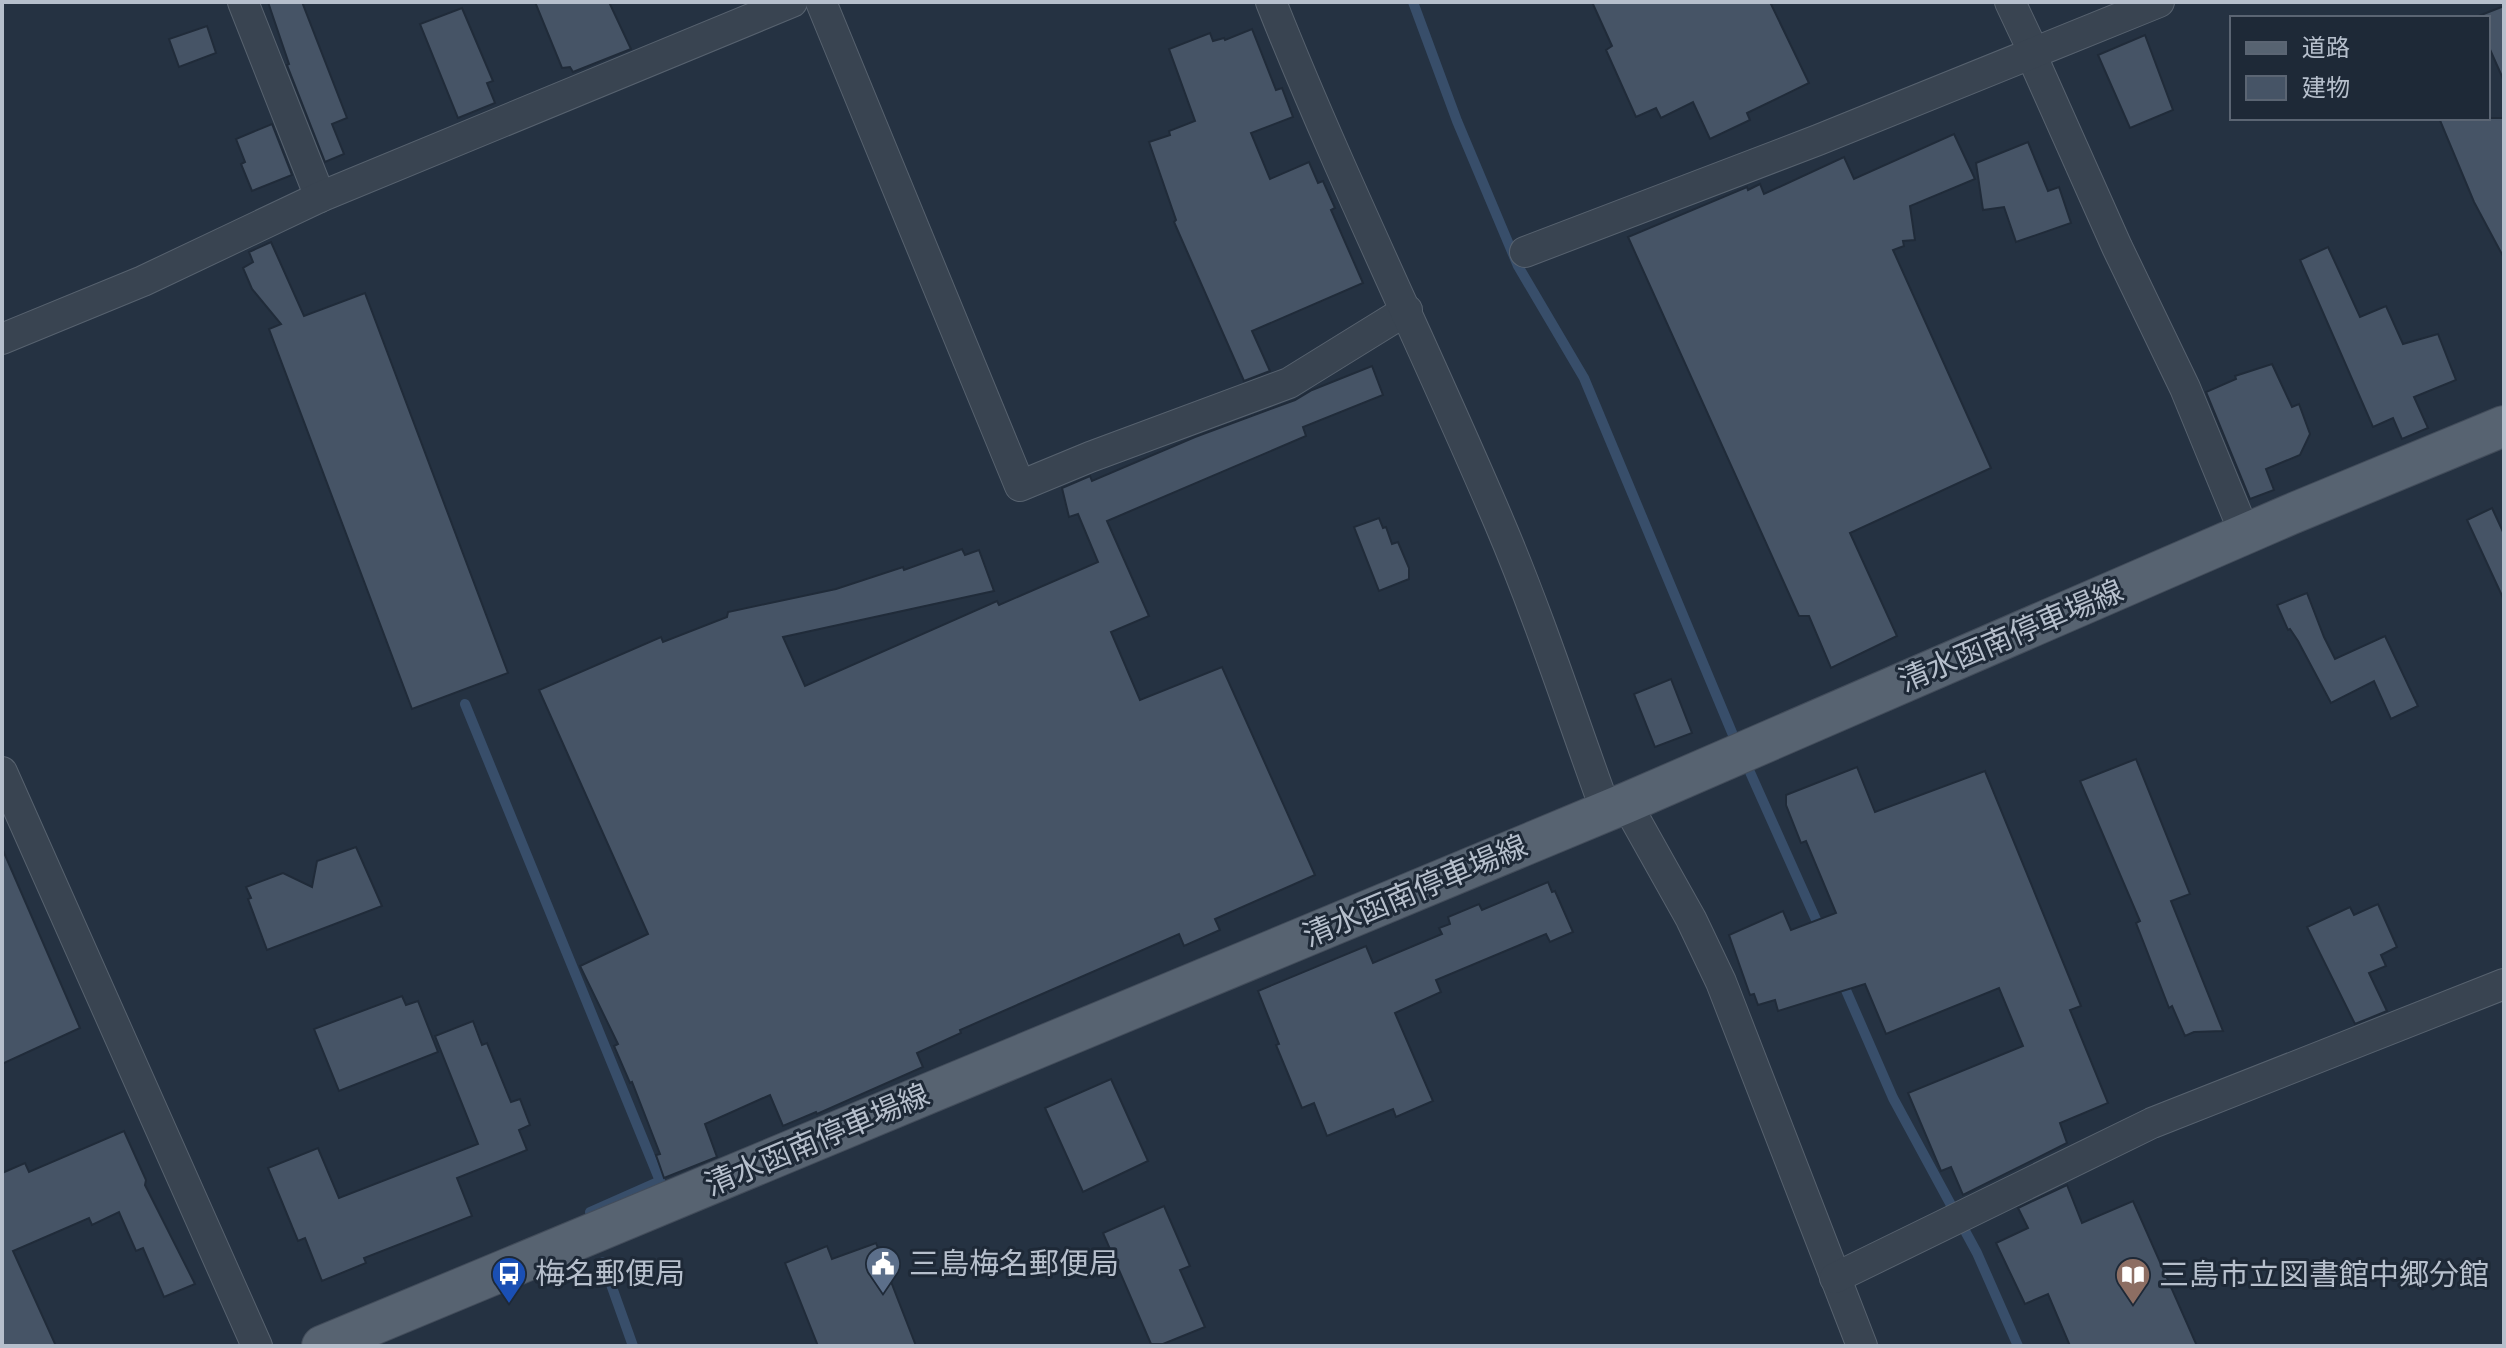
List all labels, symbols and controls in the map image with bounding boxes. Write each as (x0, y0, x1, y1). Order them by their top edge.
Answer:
legend (2230, 16, 2490, 120)
text: 道路 (2302, 34, 2350, 62)
text: 建物 (2302, 74, 2350, 102)
street label: 清水函南停車場線 (1894, 573, 2128, 699)
street label: 清水函南停車場線 (1298, 828, 1532, 954)
street label: 清水函南停車場線 (700, 1077, 934, 1203)
public building icon: 三島梅名郵便局 (864, 1245, 902, 1295)
place label: 三島梅名郵便局 (909, 1246, 1119, 1282)
bus stop icon: 梅名郵便局 (490, 1255, 528, 1305)
place label: 梅名郵便局 (535, 1256, 685, 1292)
library icon: 三島市立図書館中郷分館 (2114, 1256, 2152, 1306)
place label: 三島市立図書館中郷分館 (2159, 1257, 2489, 1293)

